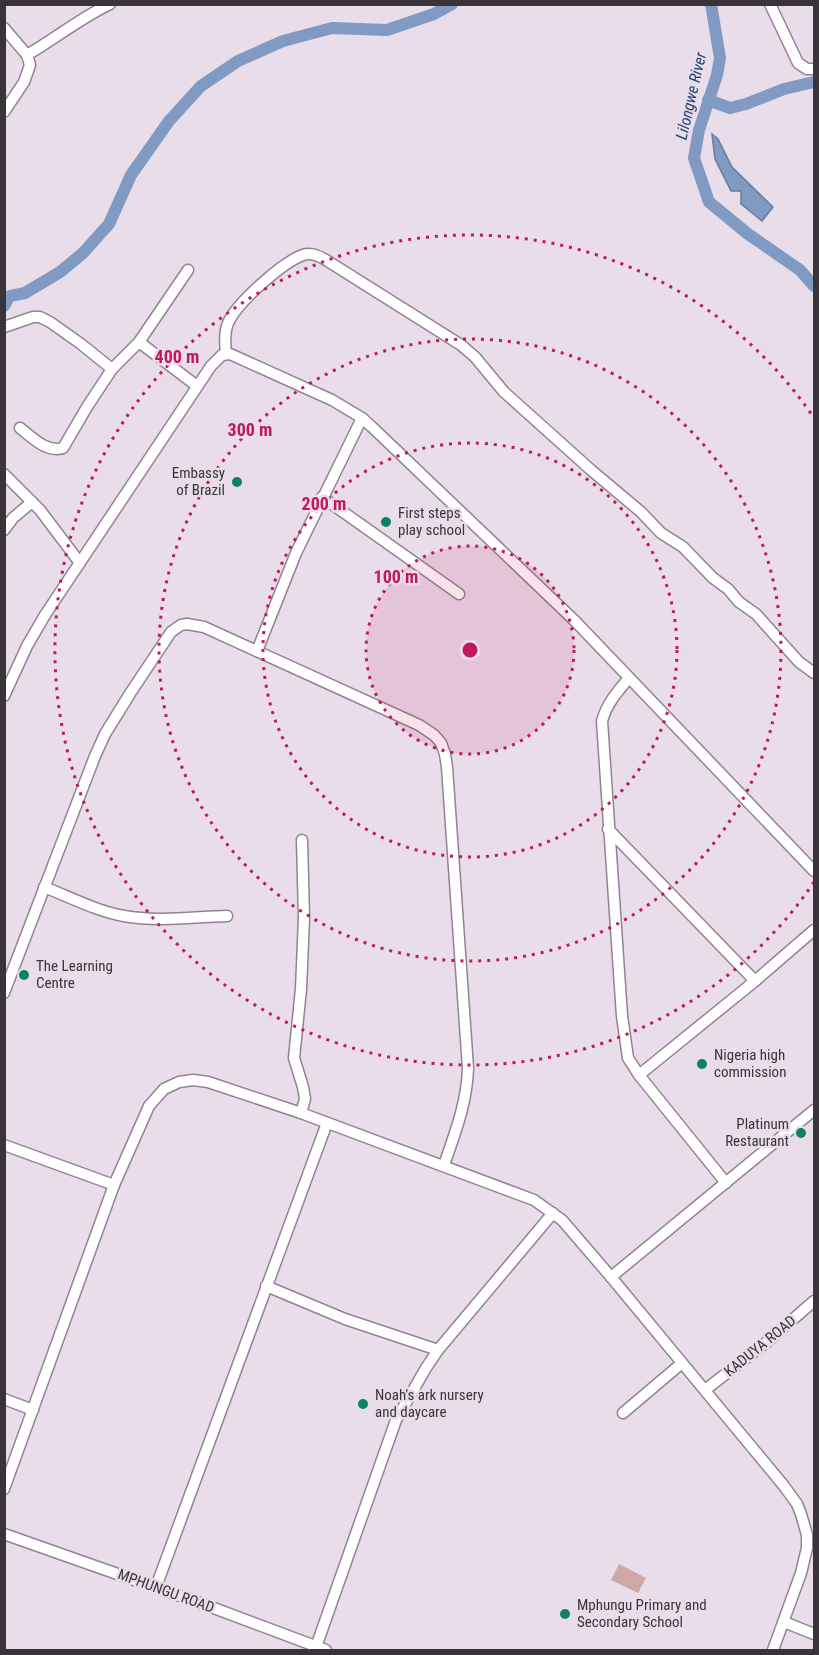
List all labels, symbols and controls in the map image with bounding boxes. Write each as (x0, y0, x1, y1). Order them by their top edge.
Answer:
water label: Lilongwe River (672, 49, 711, 141)
text: 400 m (155, 346, 199, 367)
text: 300 m (228, 419, 272, 440)
place label: Embassy of Brazil (172, 464, 225, 499)
marker: Embassy of Brazil (230, 475, 244, 489)
text: 200 m (302, 493, 346, 514)
place label: First steps play school (398, 504, 465, 539)
marker: First steps play school (379, 515, 393, 529)
text: 100 m (374, 566, 418, 587)
centre of rings (460, 640, 480, 660)
place label: The Learning Centre (36, 957, 113, 992)
marker: The Learning Centre (17, 968, 31, 982)
place label: Nigeria high commission (714, 1046, 786, 1081)
marker: Nigeria high commission (695, 1057, 709, 1071)
place label: Platinum Restaurant (725, 1115, 789, 1150)
marker: Platinum Restaurant (794, 1126, 808, 1140)
street label: KADUYA ROAD (720, 1312, 800, 1380)
place label: Noah's ark nursery and daycare (375, 1386, 484, 1421)
marker: Noah's ark nursery and daycare (356, 1397, 370, 1411)
street label: MPHUNGU ROAD (115, 1565, 217, 1617)
place label: Mphungu Primary and Secondary School (577, 1596, 707, 1631)
marker: Mphungu Primary and Secondary School (558, 1607, 572, 1621)

